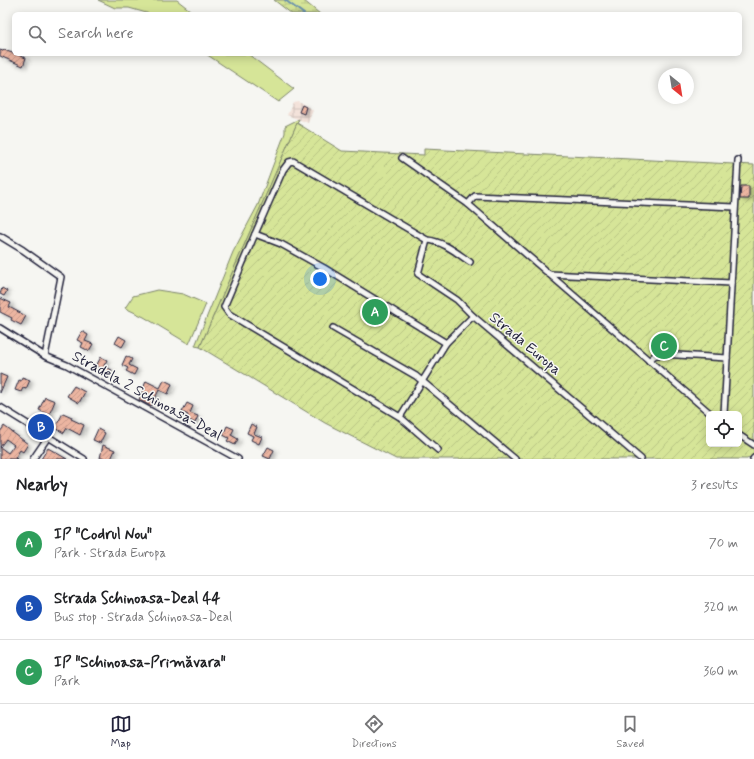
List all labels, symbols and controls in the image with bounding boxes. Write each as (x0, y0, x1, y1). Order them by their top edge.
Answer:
search box (12, 12, 742, 56)
icon: search (26, 23, 48, 45)
text: Search here (58, 24, 134, 44)
north arrow (658, 68, 694, 104)
your location (310, 269, 330, 289)
pin: A (362, 297, 388, 327)
street label: Strada Europa (485, 308, 565, 380)
pin: C (651, 331, 677, 361)
street label: Stradela 2 Schinoasa-Deal (68, 346, 226, 446)
map controls (706, 411, 742, 447)
button: locate (706, 411, 742, 447)
pin: B (28, 412, 54, 442)
text: Nearby (16, 474, 68, 496)
text: 3 results (691, 477, 738, 494)
text: IP "Codrul Nou" (54, 525, 152, 545)
text: A (25, 535, 33, 552)
text: 70 m (709, 535, 738, 552)
text: Park · Strada Europa (54, 545, 166, 562)
text: Strada Schinoasa-Deal 44 (54, 589, 220, 609)
text: B (25, 599, 33, 616)
text: 320 m (704, 599, 738, 616)
text: Bus stop · Strada Schinoasa-Deal (54, 609, 232, 626)
text: IP "Schinoasa-Primăvara" (54, 653, 226, 673)
text: C (24, 663, 34, 680)
text: 360 m (703, 663, 738, 680)
text: Park (54, 673, 80, 690)
tab: Map (110, 713, 132, 751)
tab: Directions (351, 713, 397, 751)
tab: Saved (616, 713, 644, 751)

